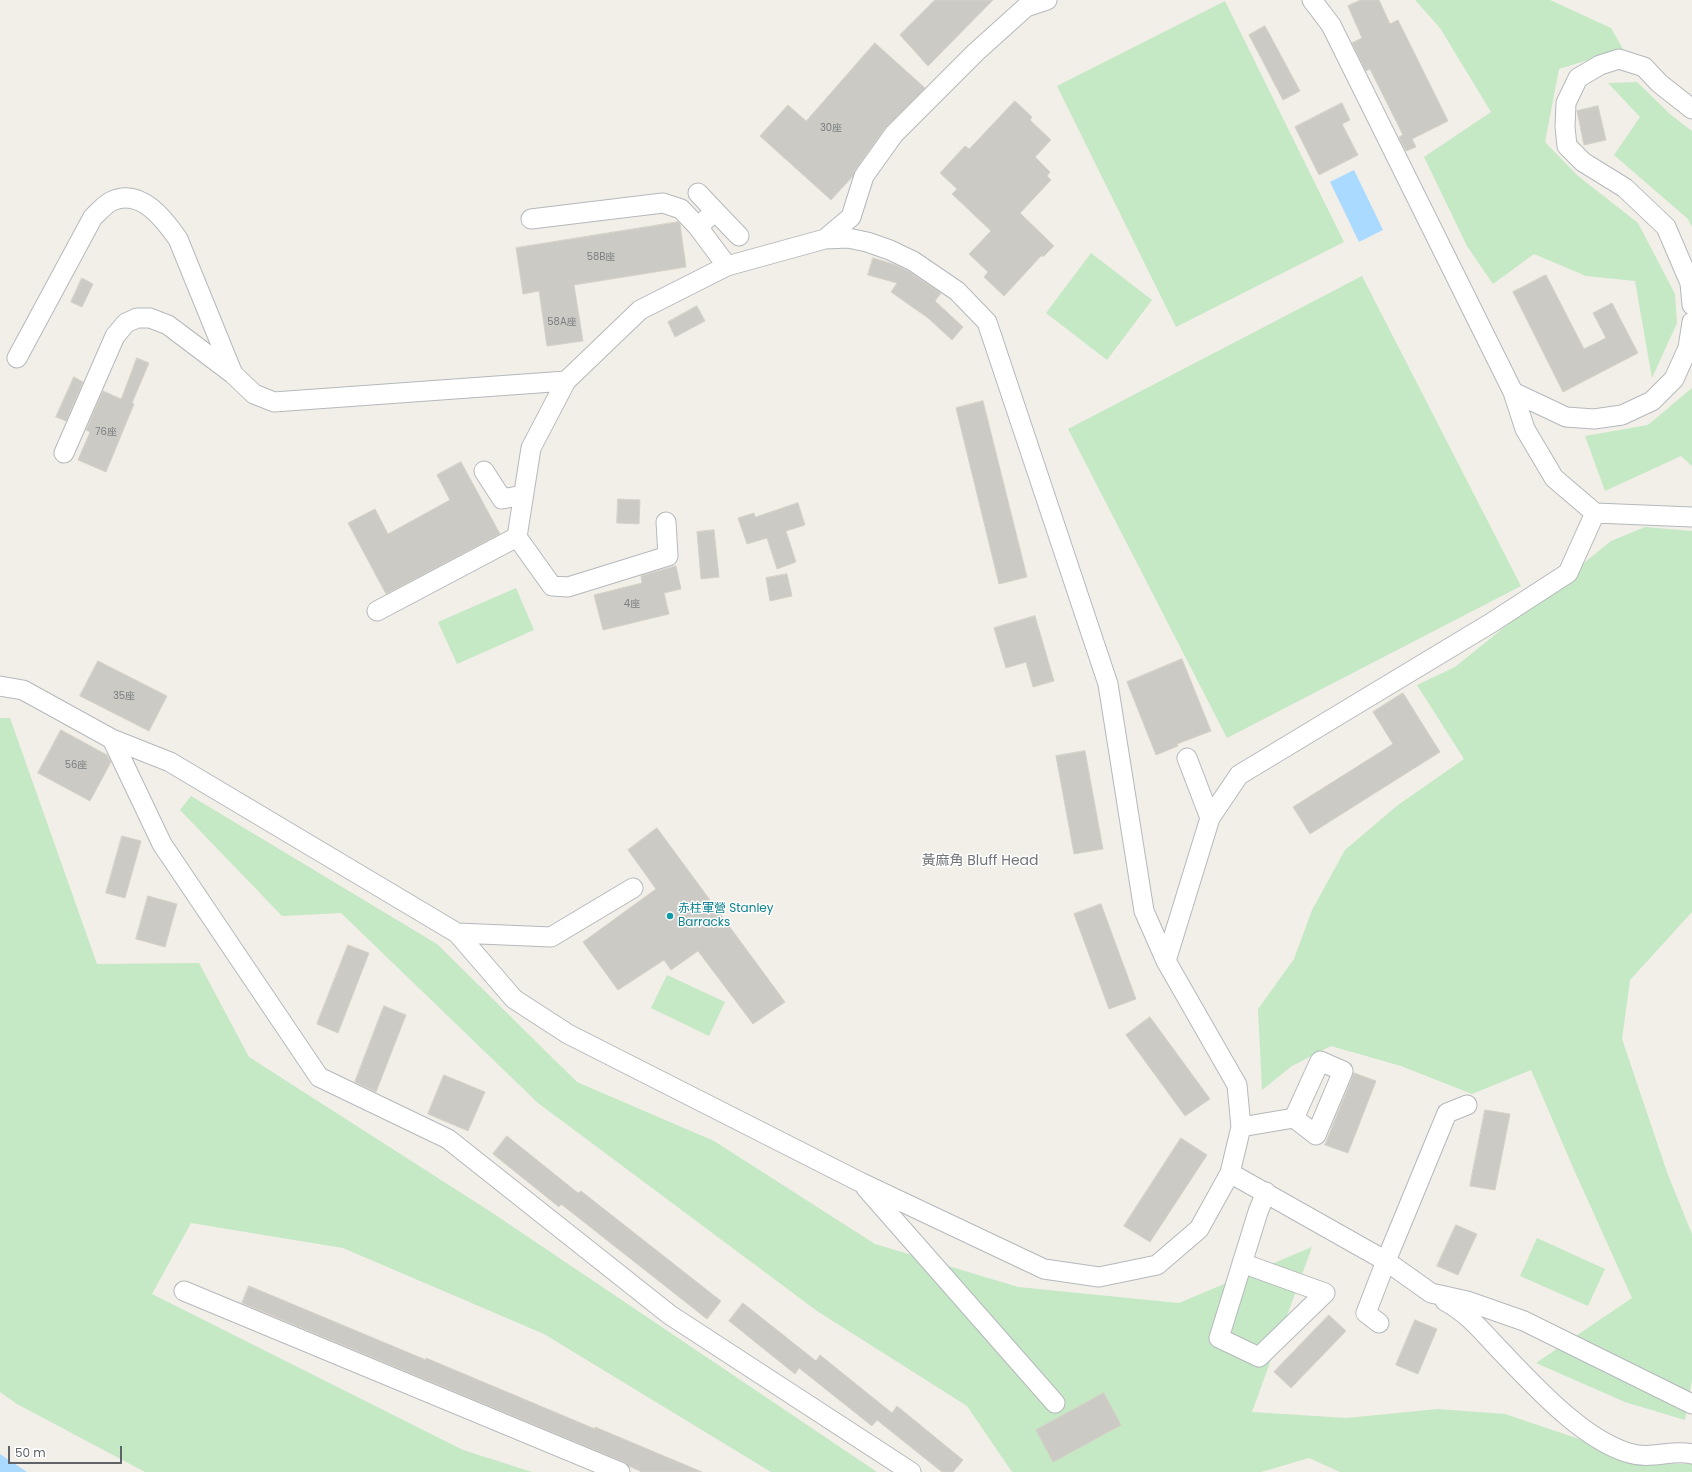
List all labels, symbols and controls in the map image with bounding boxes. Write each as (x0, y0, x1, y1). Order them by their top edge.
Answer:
house number: 30座 (820, 122, 842, 134)
house number: 58B座 (587, 251, 615, 263)
house number: 58A座 (547, 316, 577, 328)
house number: 76座 (95, 426, 117, 438)
house number: 4座 (624, 598, 640, 610)
house number: 35座 (113, 690, 135, 702)
house number: 56座 (65, 759, 87, 771)
district label: 黃麻角 Bluff Head (922, 853, 1038, 869)
place label: 赤柱軍營 Stanley Barracks (678, 902, 774, 930)
marker: 赤柱軍營 Stanley Barracks (665, 911, 675, 921)
scale bar (10, 1438, 124, 1464)
text: 50 m (15, 1444, 46, 1461)

